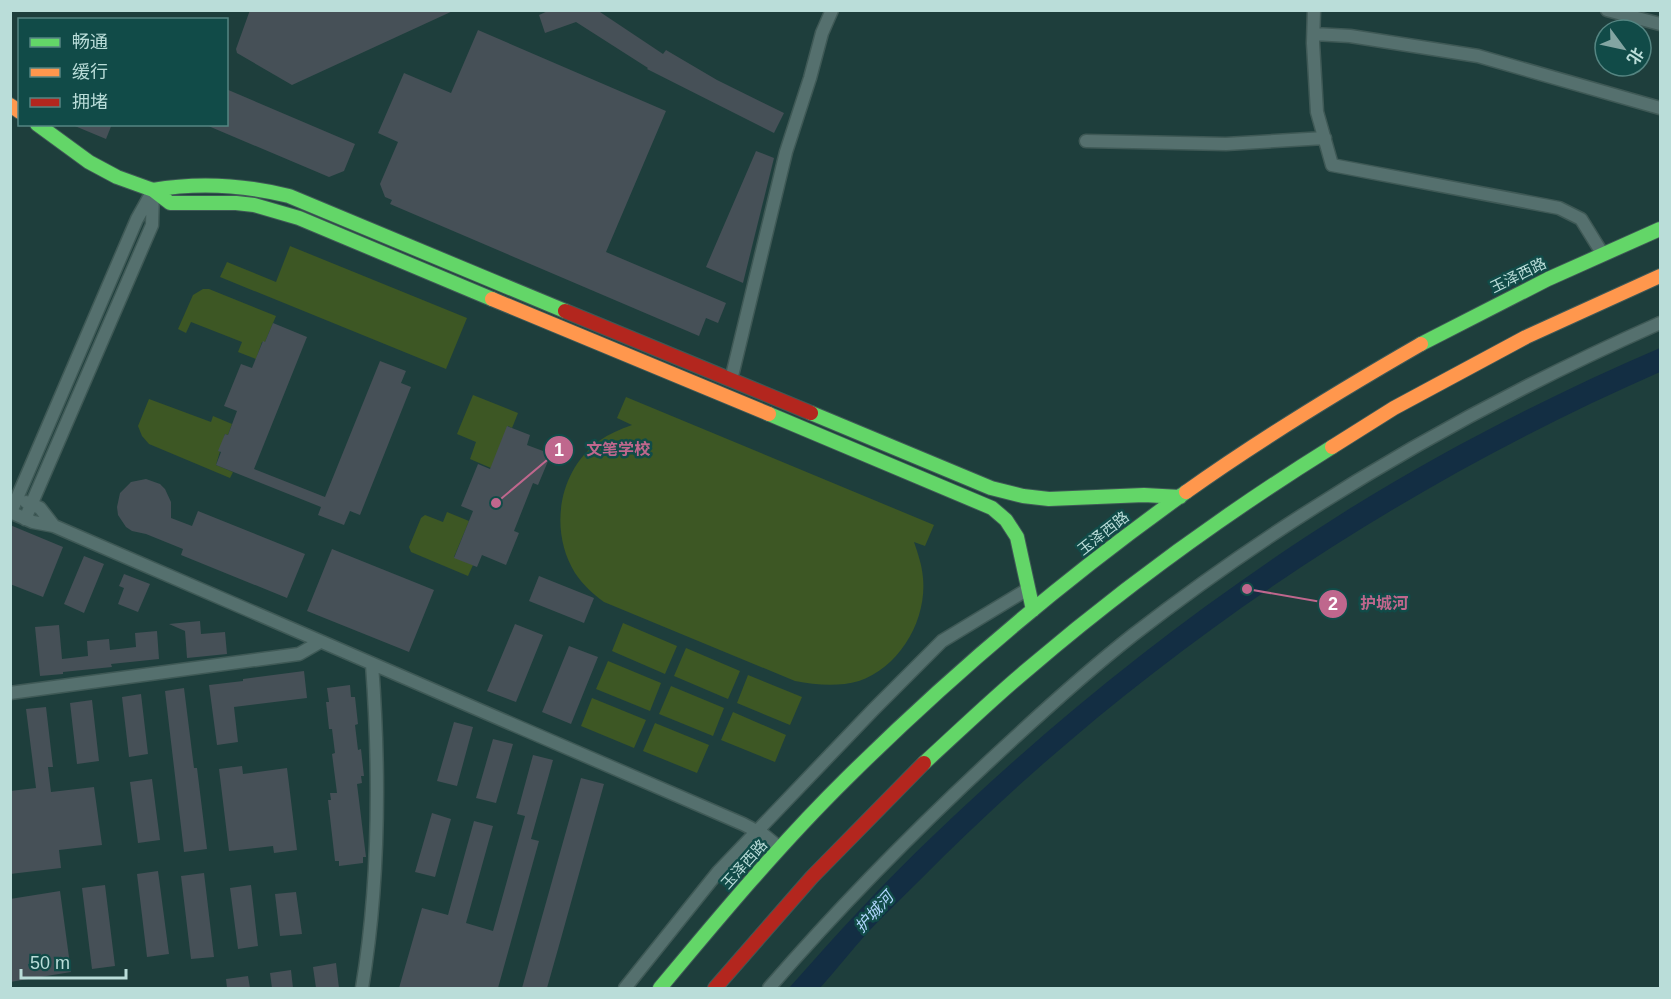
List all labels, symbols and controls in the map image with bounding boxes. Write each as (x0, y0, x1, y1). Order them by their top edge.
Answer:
legend (18, 18, 228, 126)
north arrow (1593, 18, 1653, 78)
text: 畅通 (72, 32, 108, 52)
text: 北 (1624, 45, 1647, 67)
text: 缓行 (72, 62, 108, 82)
text: 拥堵 (72, 92, 108, 112)
street label: 玉泽西路 (1487, 254, 1549, 296)
callout: 文笔学校 (544, 433, 662, 467)
text: 1 (554, 440, 564, 460)
text: 文笔学校 (586, 440, 651, 458)
street label: 玉泽西路 (1074, 508, 1132, 558)
callout: 护城河 (1318, 587, 1420, 621)
text: 2 (1328, 594, 1338, 614)
text: 护城河 (1360, 594, 1408, 612)
street label: 玉泽西路 (718, 836, 770, 892)
water label: 护城河 (852, 886, 898, 936)
scale bar (21, 942, 126, 980)
text: 50 m (30, 953, 70, 973)

